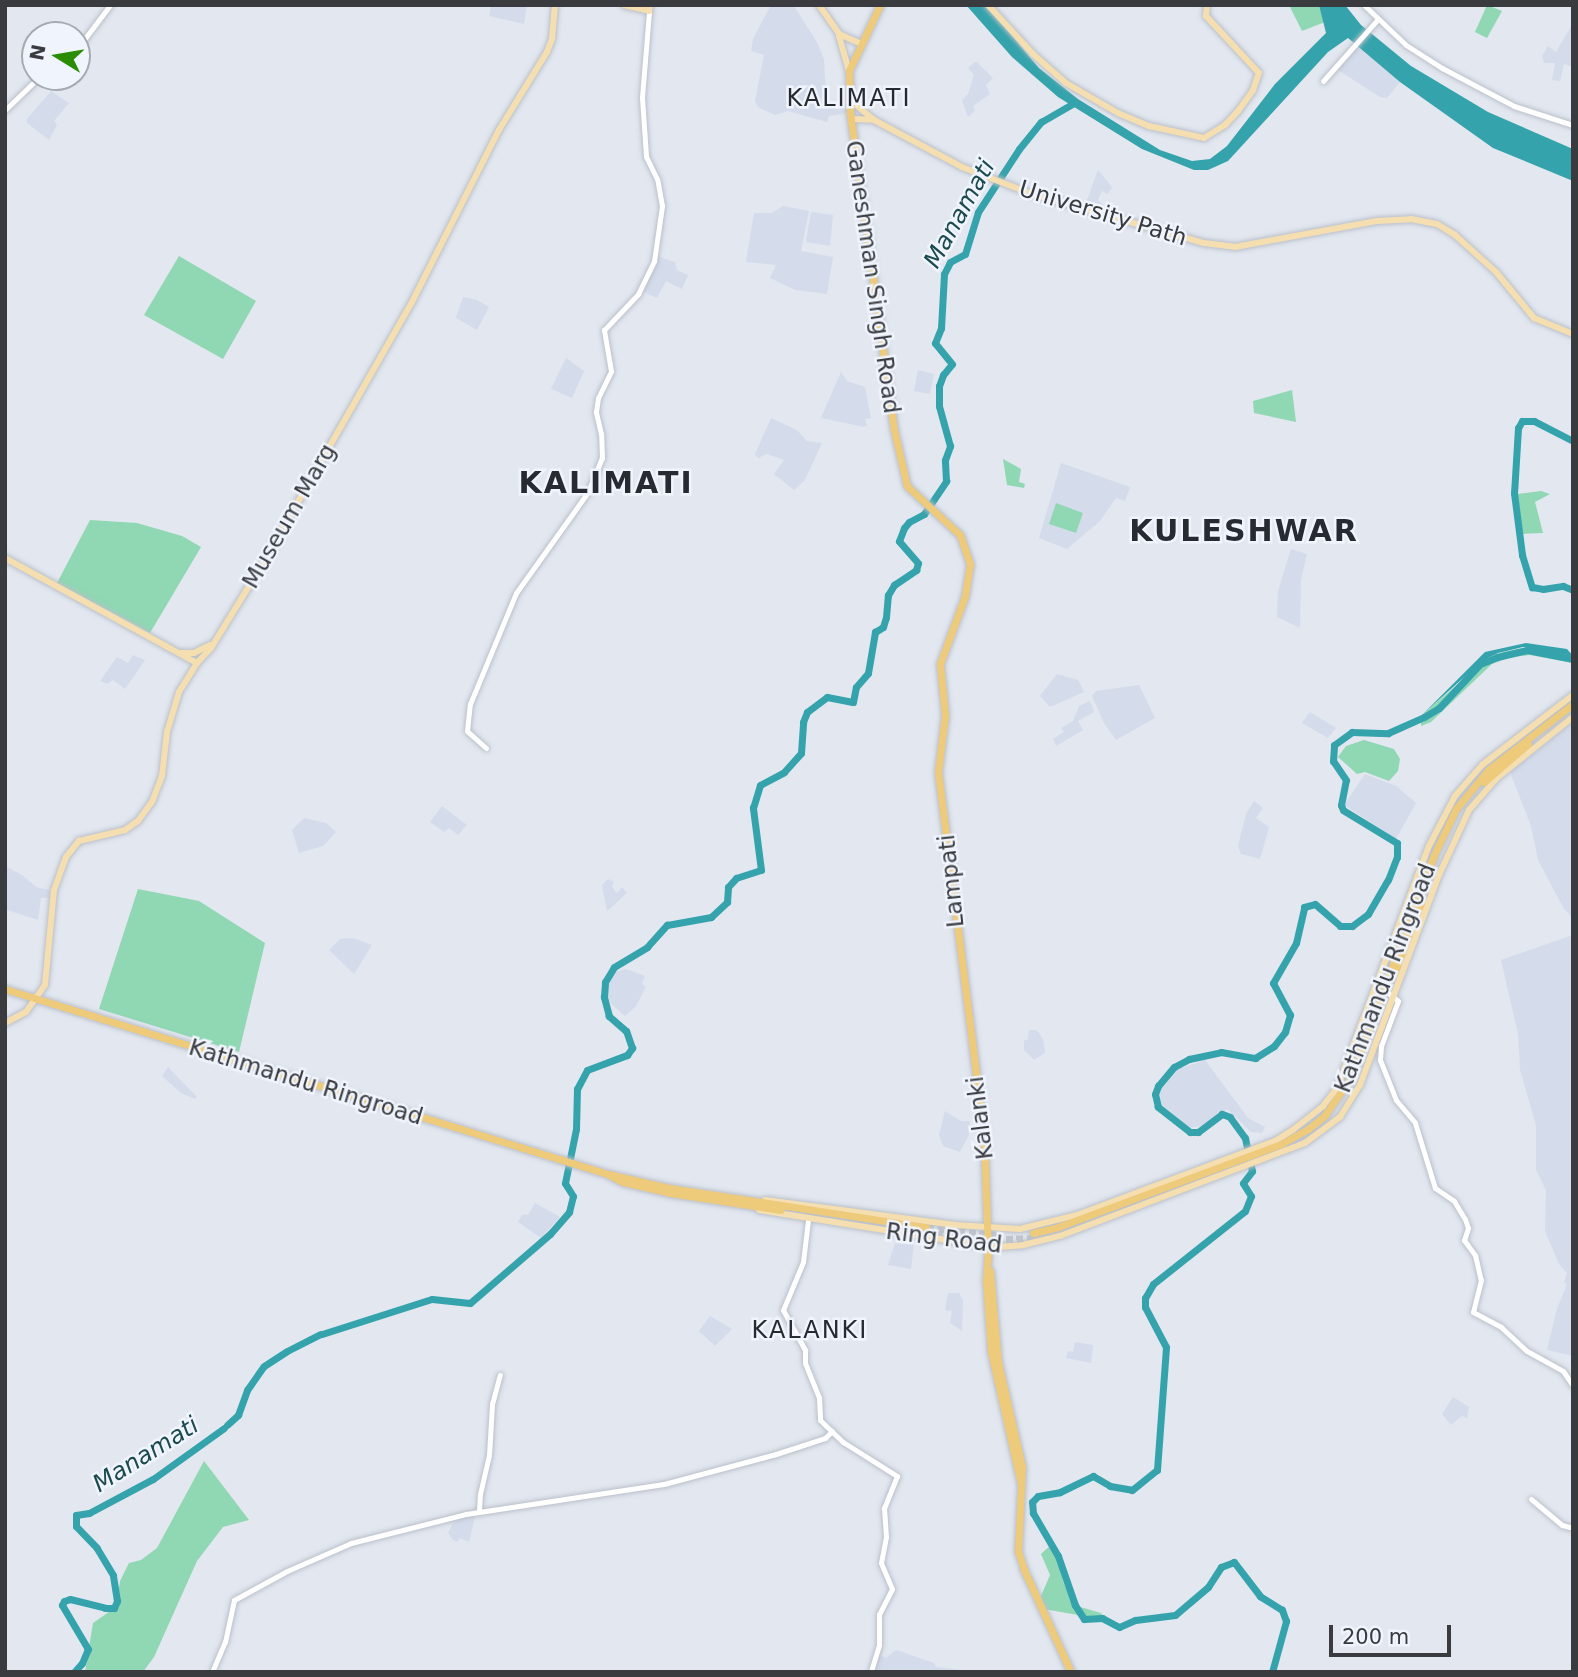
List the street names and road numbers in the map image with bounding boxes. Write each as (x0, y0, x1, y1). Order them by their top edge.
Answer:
street label: Ganeshman Singh Road (840, 139, 906, 415)
street label: University Path (1016, 174, 1190, 252)
street label: Museum Marg (236, 439, 342, 593)
street label: Lampati (932, 833, 970, 929)
street label: Kathmandu Ringroad (1329, 860, 1441, 1096)
street label: Kathmandu Ringroad (186, 1033, 426, 1131)
street label: Kalanki (961, 1075, 999, 1161)
street label: Ring Road (884, 1217, 1004, 1259)

